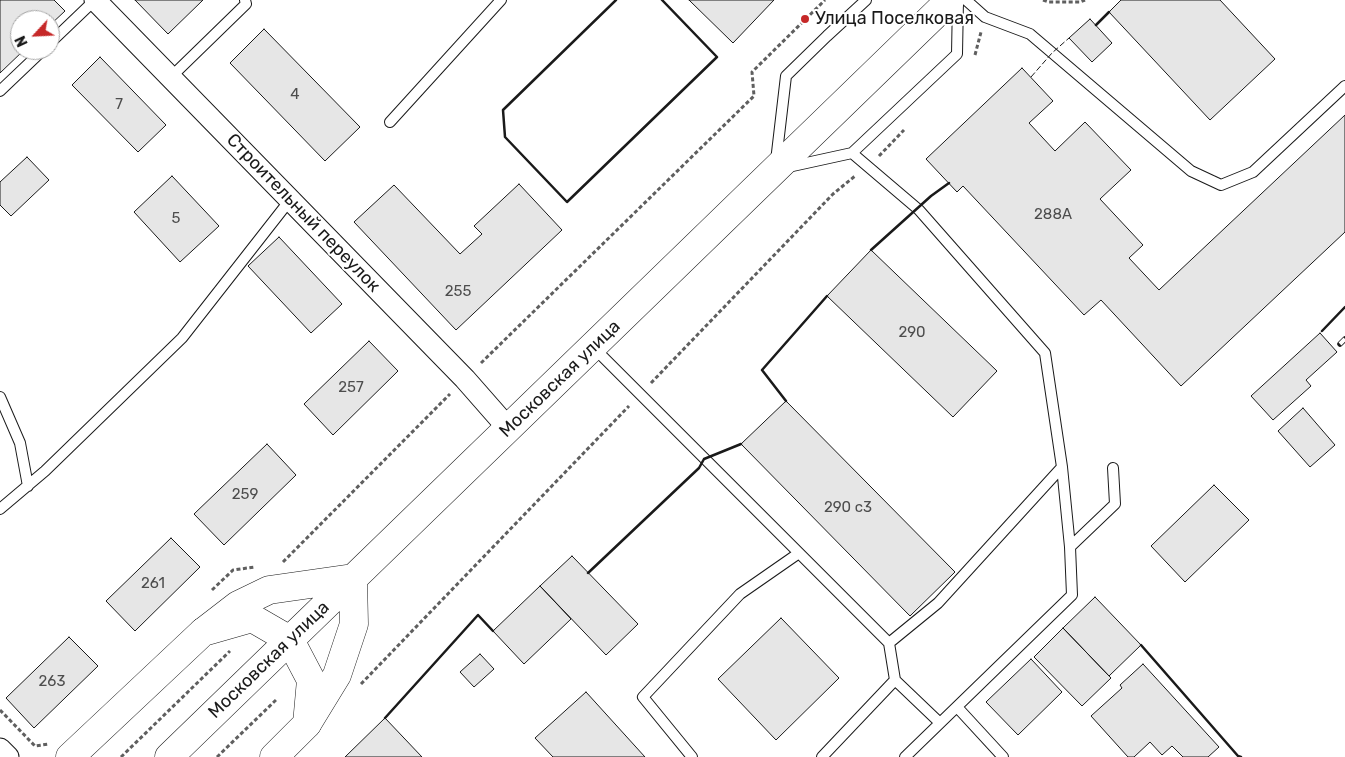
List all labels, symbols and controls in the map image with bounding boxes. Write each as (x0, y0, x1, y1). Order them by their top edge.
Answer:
place label: Улица Поселковая (815, 8, 974, 30)
north arrow (10, 10, 60, 60)
marker: Улица Поселковая (799, 13, 811, 25)
text: N (12, 33, 32, 49)
house number: 4 (290, 86, 300, 104)
house number: 7 (115, 96, 123, 114)
street label: Строительный переулок (222, 129, 384, 297)
house number: 288А (1034, 206, 1072, 224)
house number: 5 (172, 210, 180, 228)
house number: 255 (445, 283, 471, 301)
street label: Московская улица (495, 316, 625, 442)
house number: 290 (898, 324, 926, 342)
house number: 257 (338, 379, 364, 397)
house number: 259 (232, 486, 258, 504)
house number: 290 с3 (824, 499, 872, 517)
house number: 261 (141, 575, 165, 593)
street label: Московская улица (204, 597, 334, 723)
house number: 263 (39, 673, 65, 691)

